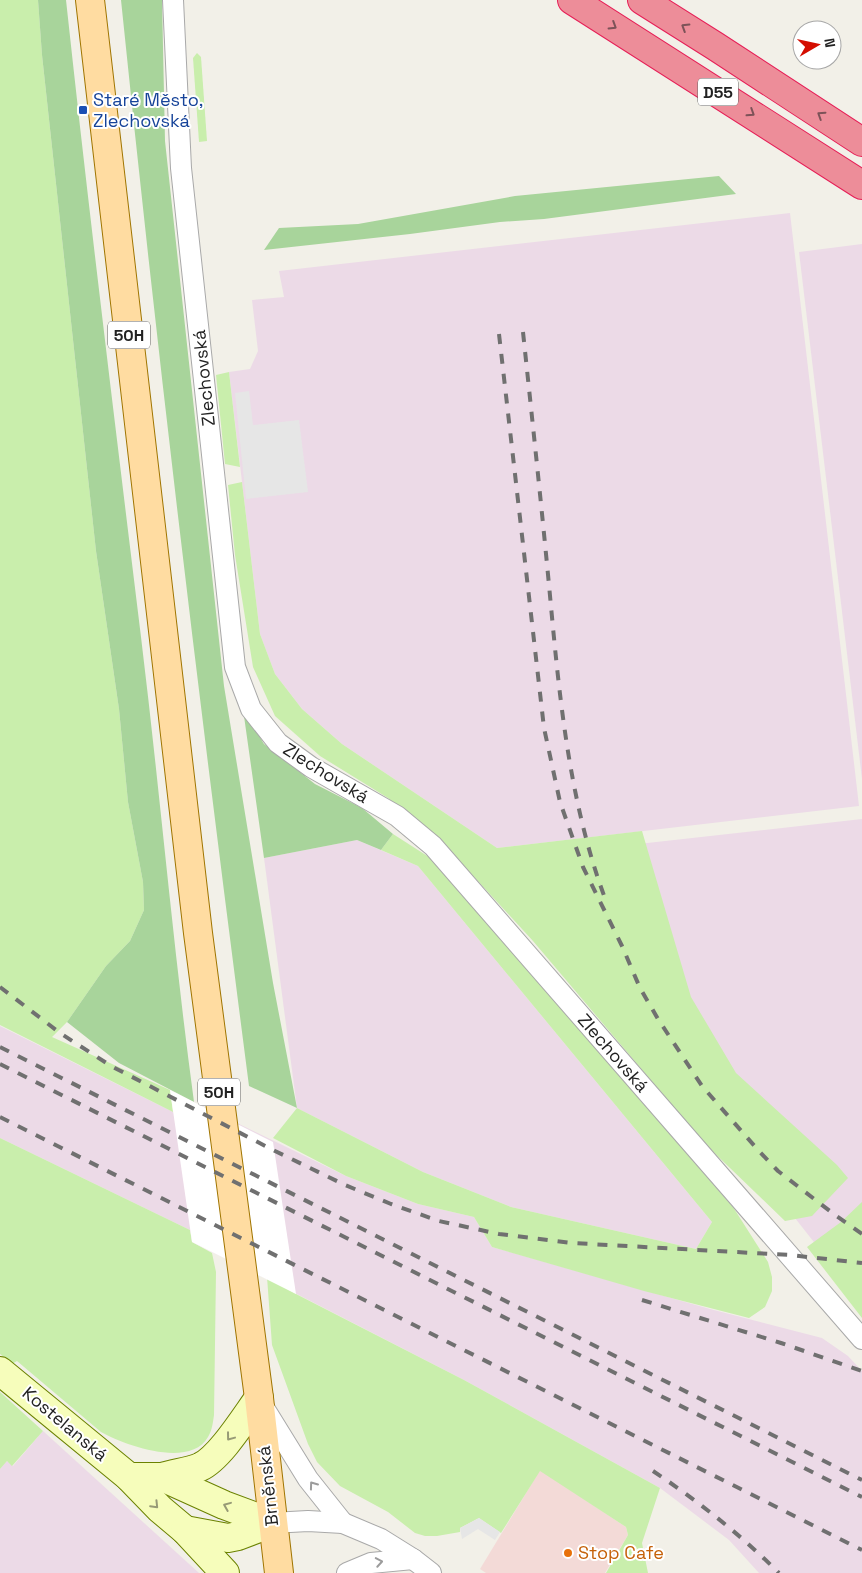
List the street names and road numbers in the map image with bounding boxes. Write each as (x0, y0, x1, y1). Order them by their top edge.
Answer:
road number: D55 (698, 78, 738, 105)
road number: 50H (108, 322, 150, 348)
street label: Zlechovská (187, 329, 220, 427)
street label: Zlechovská (279, 737, 373, 808)
street label: Zlechovská (573, 1009, 654, 1097)
road number: 50H (198, 1078, 240, 1106)
street label: Kostelanská (18, 1381, 113, 1466)
street label: Brněnská (252, 1445, 283, 1527)

